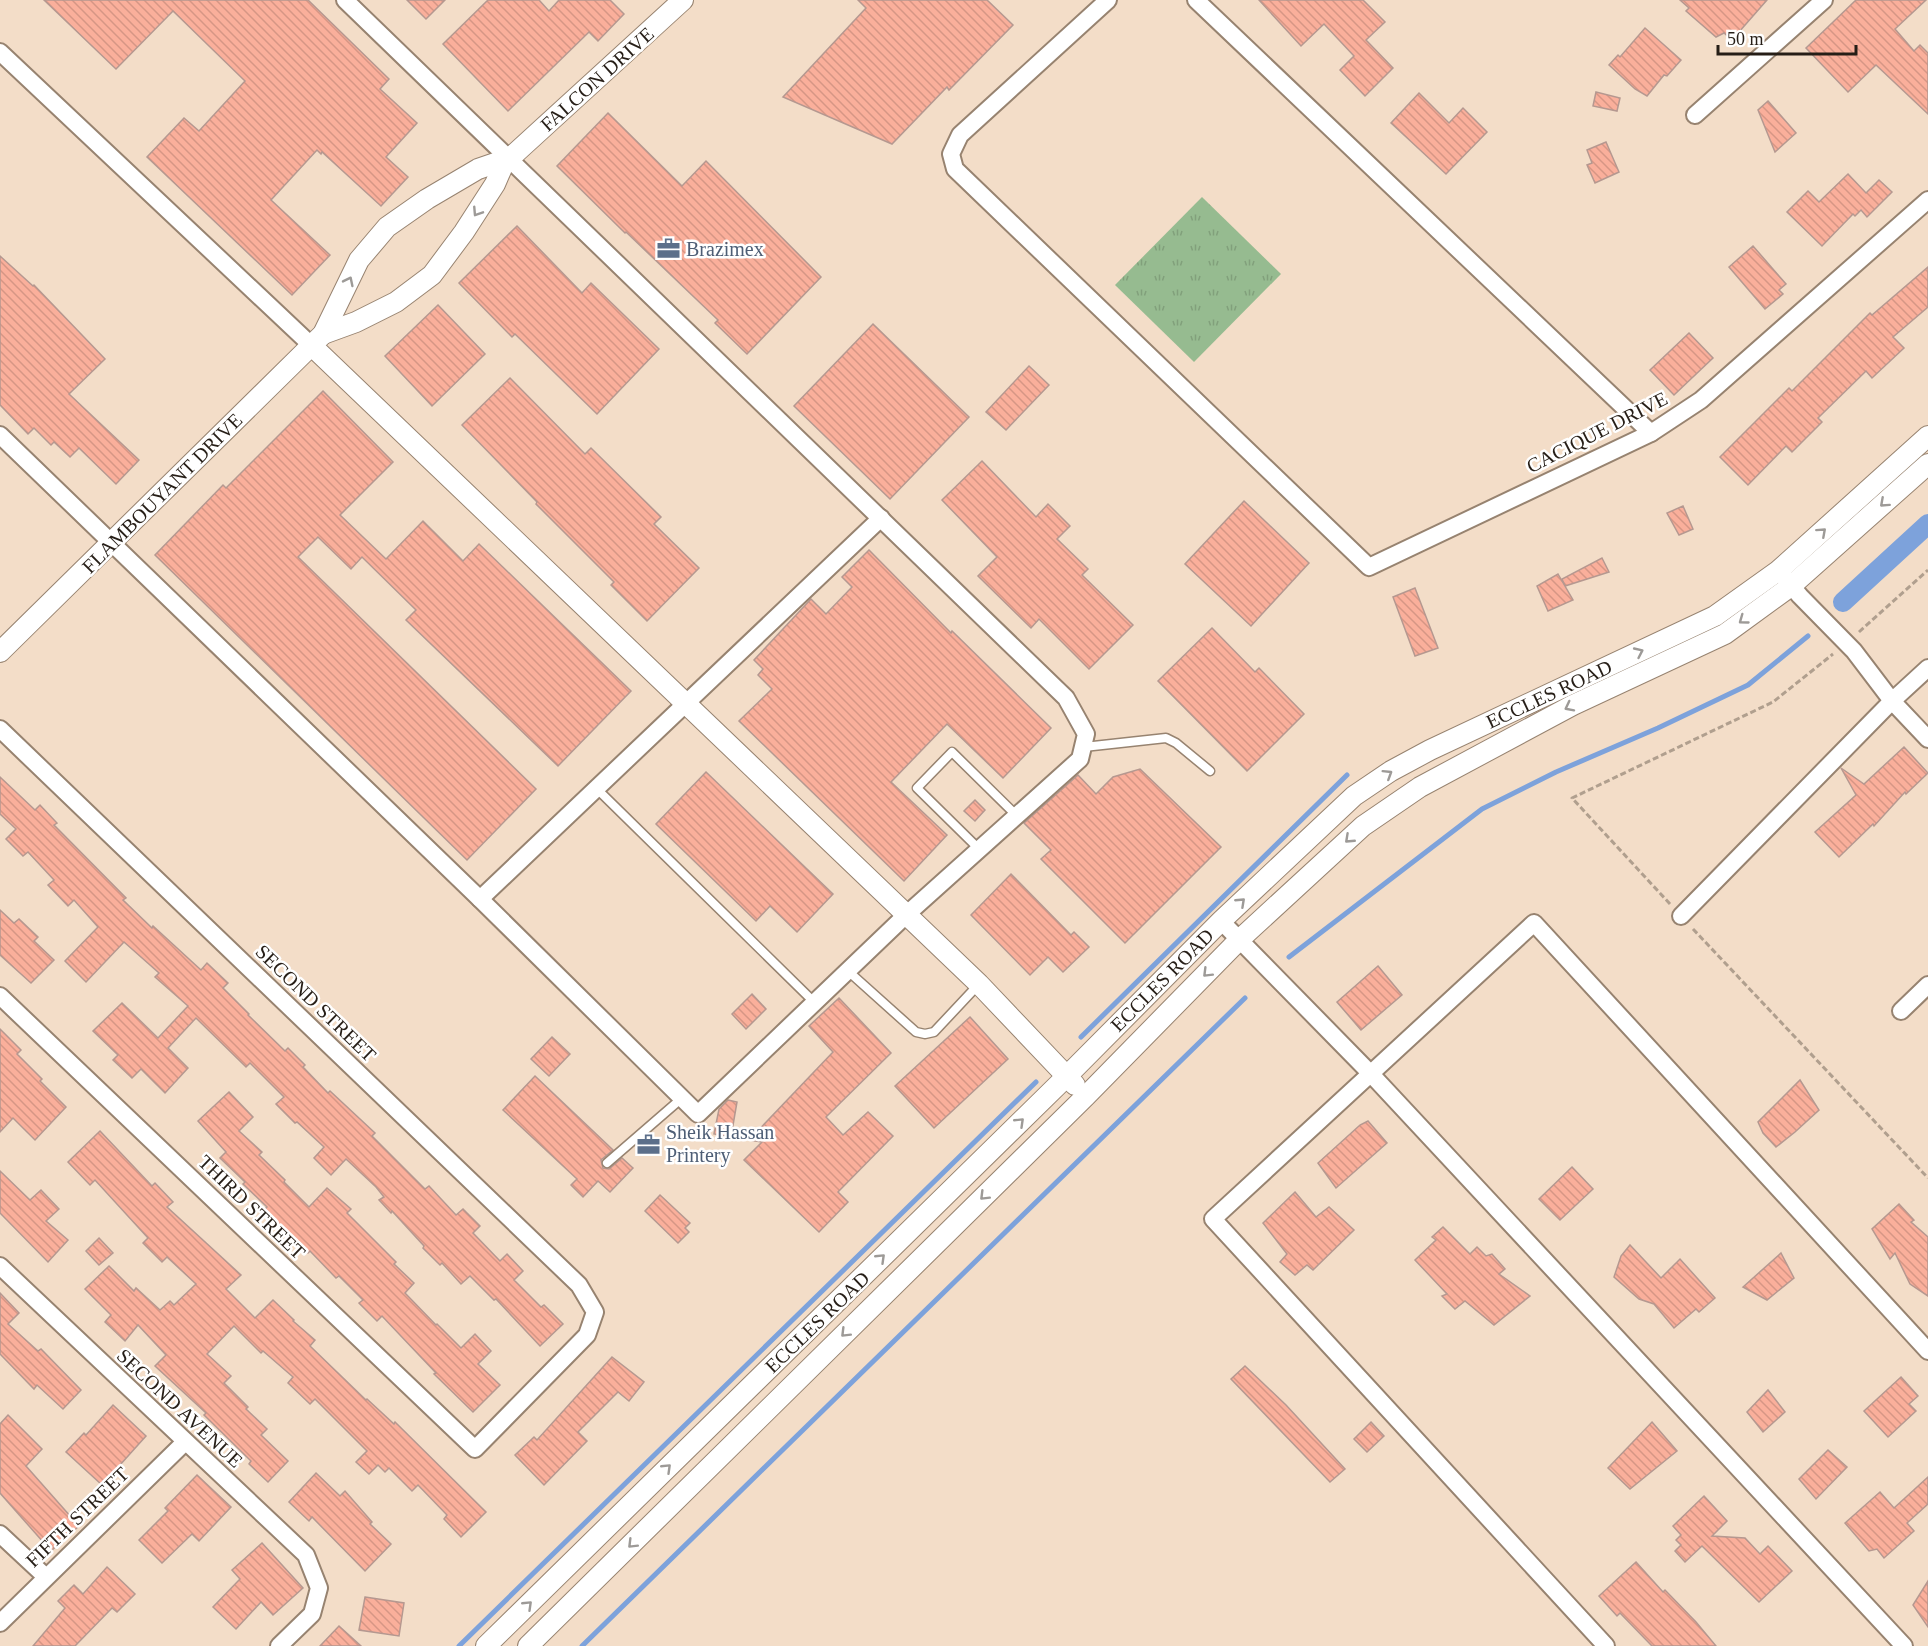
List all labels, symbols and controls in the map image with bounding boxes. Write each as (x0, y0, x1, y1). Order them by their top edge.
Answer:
scale bar (1718, 18, 1856, 56)
street label: FALCON DRIVE (536, 22, 658, 136)
text: 50 m (1727, 29, 1764, 49)
one-way arrow (473, 205, 484, 216)
office icon: Brazimex (655, 236, 681, 262)
place label: Brazimex (686, 238, 764, 260)
one-way arrow (341, 277, 353, 288)
street label: CACIQUE DRIVE (1523, 387, 1671, 477)
street label: FLAMBOUYANT DRIVE (78, 409, 246, 577)
one-way arrow (1880, 496, 1891, 507)
one-way arrow (1815, 528, 1826, 539)
one-way arrow (1739, 613, 1750, 624)
one-way arrow (1632, 647, 1643, 659)
street label: ECCLES ROAD (1483, 655, 1615, 733)
one-way arrow (1565, 700, 1576, 711)
one-way arrow (1382, 769, 1392, 781)
one-way arrow (1345, 832, 1356, 843)
one-way arrow (1234, 898, 1245, 909)
street label: ECCLES ROAD (1106, 924, 1218, 1036)
street label: SECOND STREET (251, 940, 381, 1066)
one-way arrow (1203, 966, 1214, 977)
one-way arrow (1013, 1118, 1024, 1129)
place label: Sheik Hassan Printery (666, 1121, 774, 1167)
office icon: Sheik Hassan Printery (635, 1131, 661, 1157)
street label: THIRD STREET (194, 1151, 310, 1263)
one-way arrow (981, 1188, 992, 1199)
one-way arrow (874, 1255, 885, 1266)
street label: ECCLES ROAD (760, 1267, 874, 1377)
one-way arrow (842, 1326, 852, 1337)
street label: SECOND AVENUE (113, 1344, 247, 1472)
street label: FIFTH STREET (21, 1463, 133, 1571)
one-way arrow (660, 1465, 671, 1476)
one-way arrow (628, 1536, 639, 1547)
one-way arrow (522, 1601, 532, 1612)

